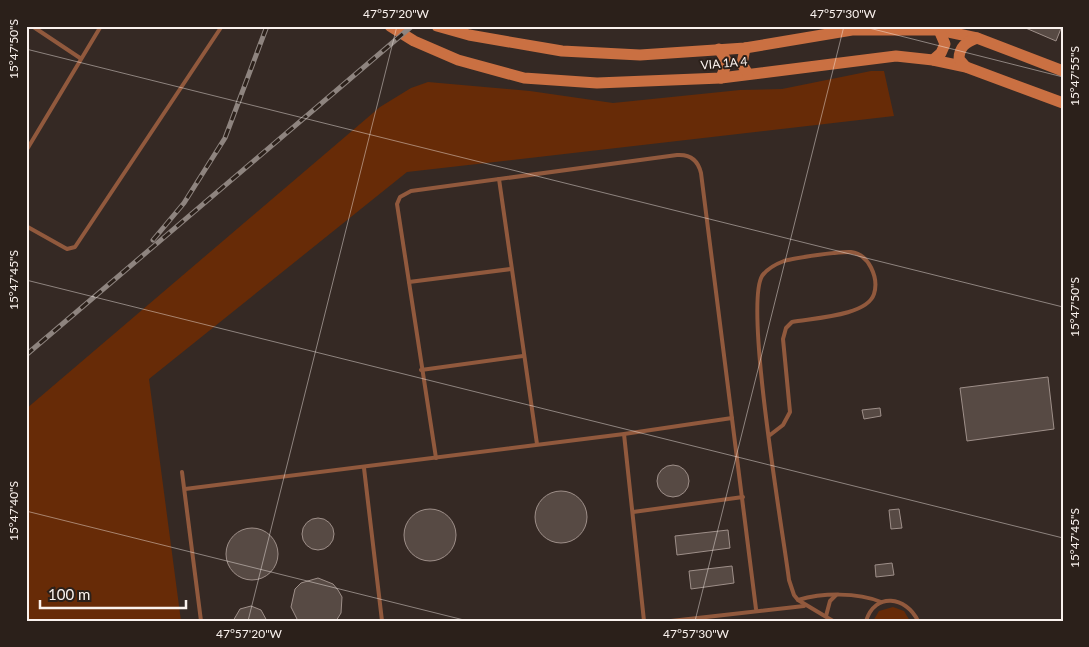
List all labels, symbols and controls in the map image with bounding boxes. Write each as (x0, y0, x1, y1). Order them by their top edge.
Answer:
text: 47°57'20"W (363, 6, 430, 21)
text: 47°57'30"W (810, 6, 877, 21)
text: 15°47'50"S (6, 19, 21, 79)
text: 15°47'55"S (1067, 46, 1082, 106)
street label: VIA 1A 4 (700, 53, 748, 73)
text: 15°47'45"S (6, 250, 21, 310)
text: 15°47'50"S (1067, 277, 1082, 337)
text: 15°47'40"S (6, 481, 21, 541)
text: 15°47'45"S (1067, 508, 1082, 568)
scale bar (40, 577, 186, 609)
text: 100 m (48, 585, 90, 603)
text: 47°57'20"W (216, 626, 283, 641)
text: 47°57'30"W (663, 626, 730, 641)

